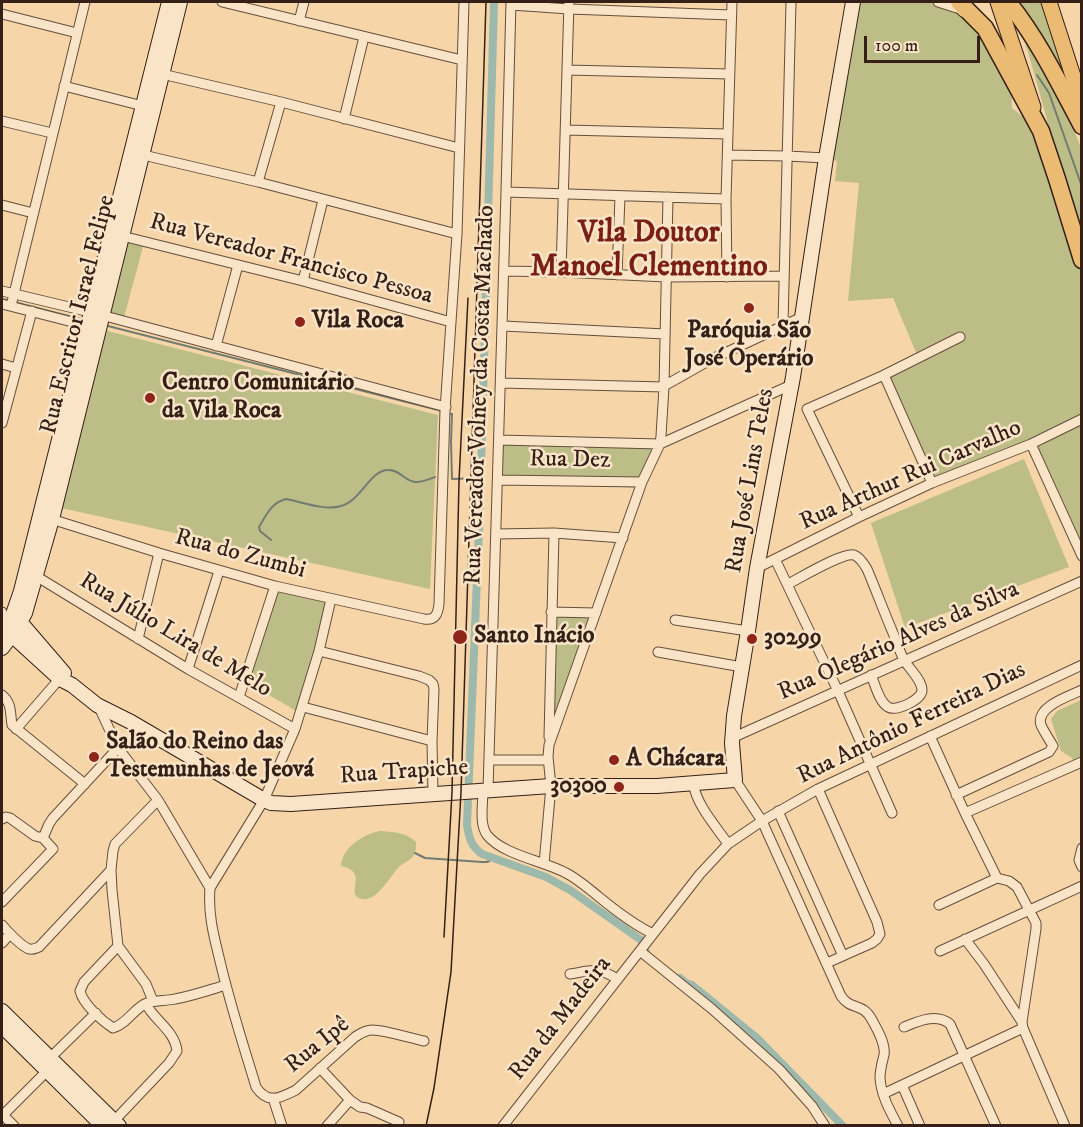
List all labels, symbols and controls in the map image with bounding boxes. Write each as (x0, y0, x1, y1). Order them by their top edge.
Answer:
scale bar (867, 24, 982, 62)
text: 100 m (875, 35, 918, 57)
street label: Rua Escritor Israel Felipe (35, 192, 123, 438)
street label: Rua Vereador Volney da Costa Machado (460, 205, 502, 585)
street label: Rua Vereador Francisco Pessoa (146, 208, 436, 312)
district label: Vila Doutor Manoel Clementino (530, 217, 768, 288)
marker: Paróquia São José Operário (742, 301, 756, 315)
place label: Vila Roca (312, 308, 404, 336)
marker: Vila Roca (293, 315, 307, 329)
place label: Paróquia São José Operário (685, 318, 813, 374)
place label: Centro Comunitário da Vila Roca (162, 370, 354, 426)
street label: Rua José Lins Teles (721, 387, 781, 575)
marker: Centro Comunitário da Vila Roca (143, 391, 157, 405)
street label: Rua Arthur Rui Carvalho (796, 414, 1026, 538)
street label: Rua Dez (529, 446, 611, 476)
street label: Rua do Zumbi (172, 524, 308, 586)
street label: Rua Júlio Lira de Melo (74, 567, 276, 705)
street label: Rua Olegário Alves da Silva (774, 576, 1024, 708)
place label: Santo Inácio (474, 623, 595, 651)
place label: 30299 (764, 625, 822, 653)
marker: Santo Inácio (451, 628, 469, 646)
marker: 30299 (745, 632, 759, 646)
street label: Rua Antônio Ferreira Dias (793, 656, 1031, 792)
place label: Salão do Reino das Testemunhas de Jeová (106, 729, 314, 785)
place label: A Chácara (626, 746, 725, 774)
marker: Salão do Reino das Testemunhas de Jeová (87, 750, 101, 764)
marker: A Chácara (607, 753, 621, 767)
street label: Rua Trapiche (339, 754, 469, 792)
place label: 30300 (550, 773, 607, 801)
marker: 30300 (612, 780, 626, 794)
street label: Rua da Madeira (504, 951, 618, 1087)
street label: Rua Ipê (280, 1011, 356, 1081)

